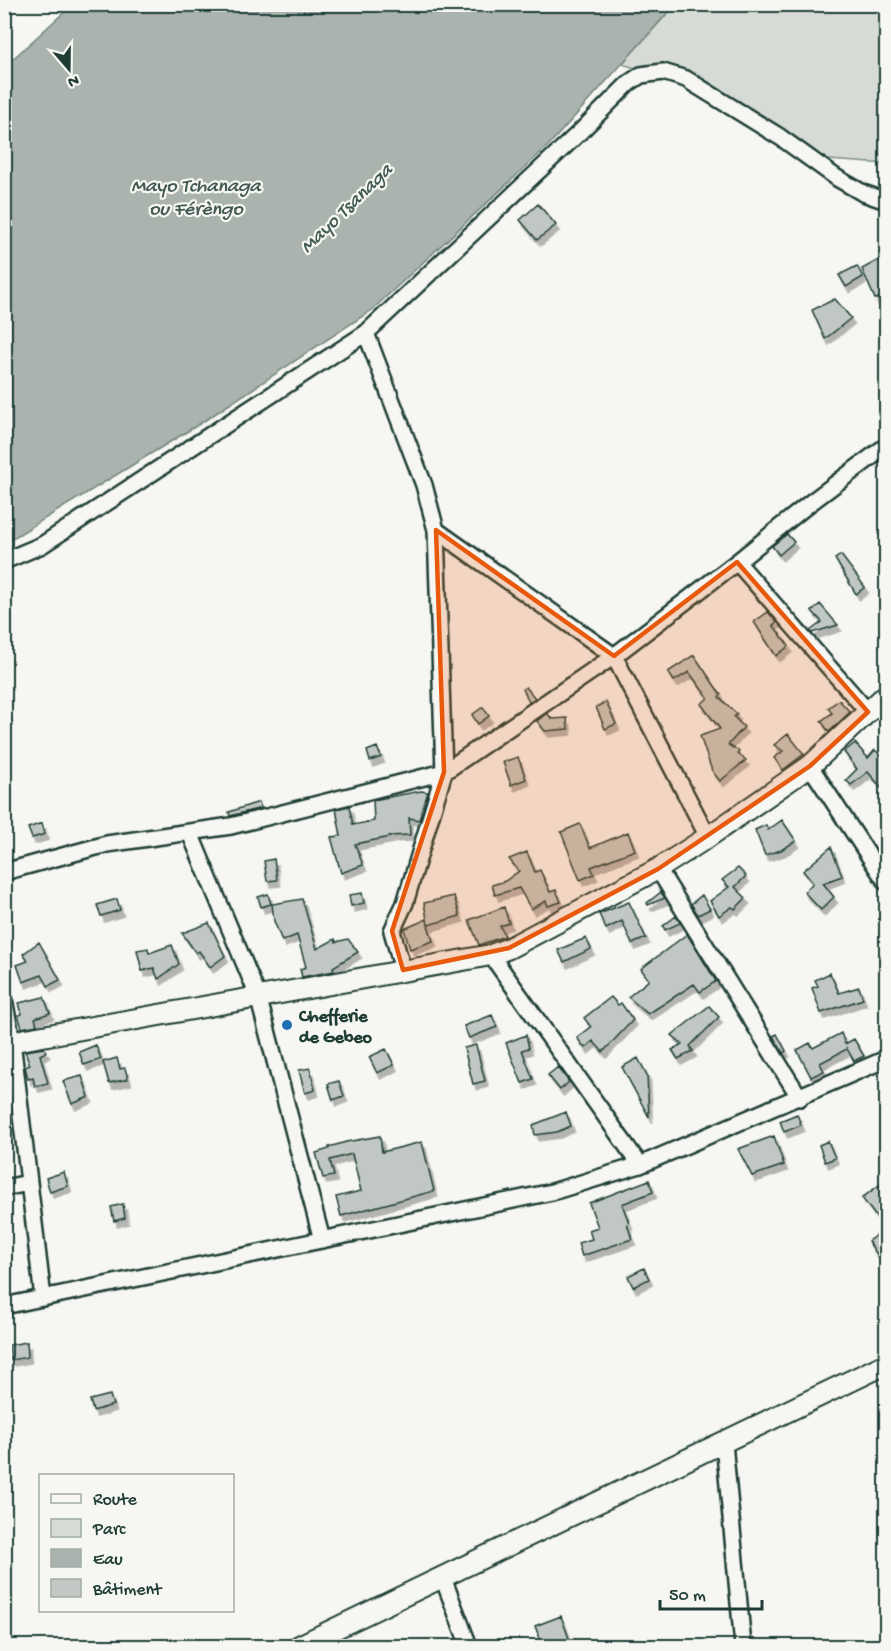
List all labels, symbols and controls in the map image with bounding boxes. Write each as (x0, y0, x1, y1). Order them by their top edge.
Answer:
north arrow (39, 39, 99, 99)
text: N (64, 69, 81, 91)
water label: Mayo Tsanaga (297, 159, 400, 259)
water label: Mayo Tchanaga ou Férèngo (131, 176, 263, 222)
place label: Chefferie de Gebeo (298, 1007, 373, 1049)
marker: Chefferie de Gebeo (280, 1018, 294, 1032)
legend (39, 1474, 234, 1612)
text: Route (93, 1490, 138, 1511)
text: Parc (92, 1520, 126, 1541)
text: Eau (93, 1550, 123, 1571)
scale bar (660, 1573, 762, 1611)
text: Bâtiment (92, 1580, 163, 1601)
text: 50 m (669, 1586, 706, 1607)

